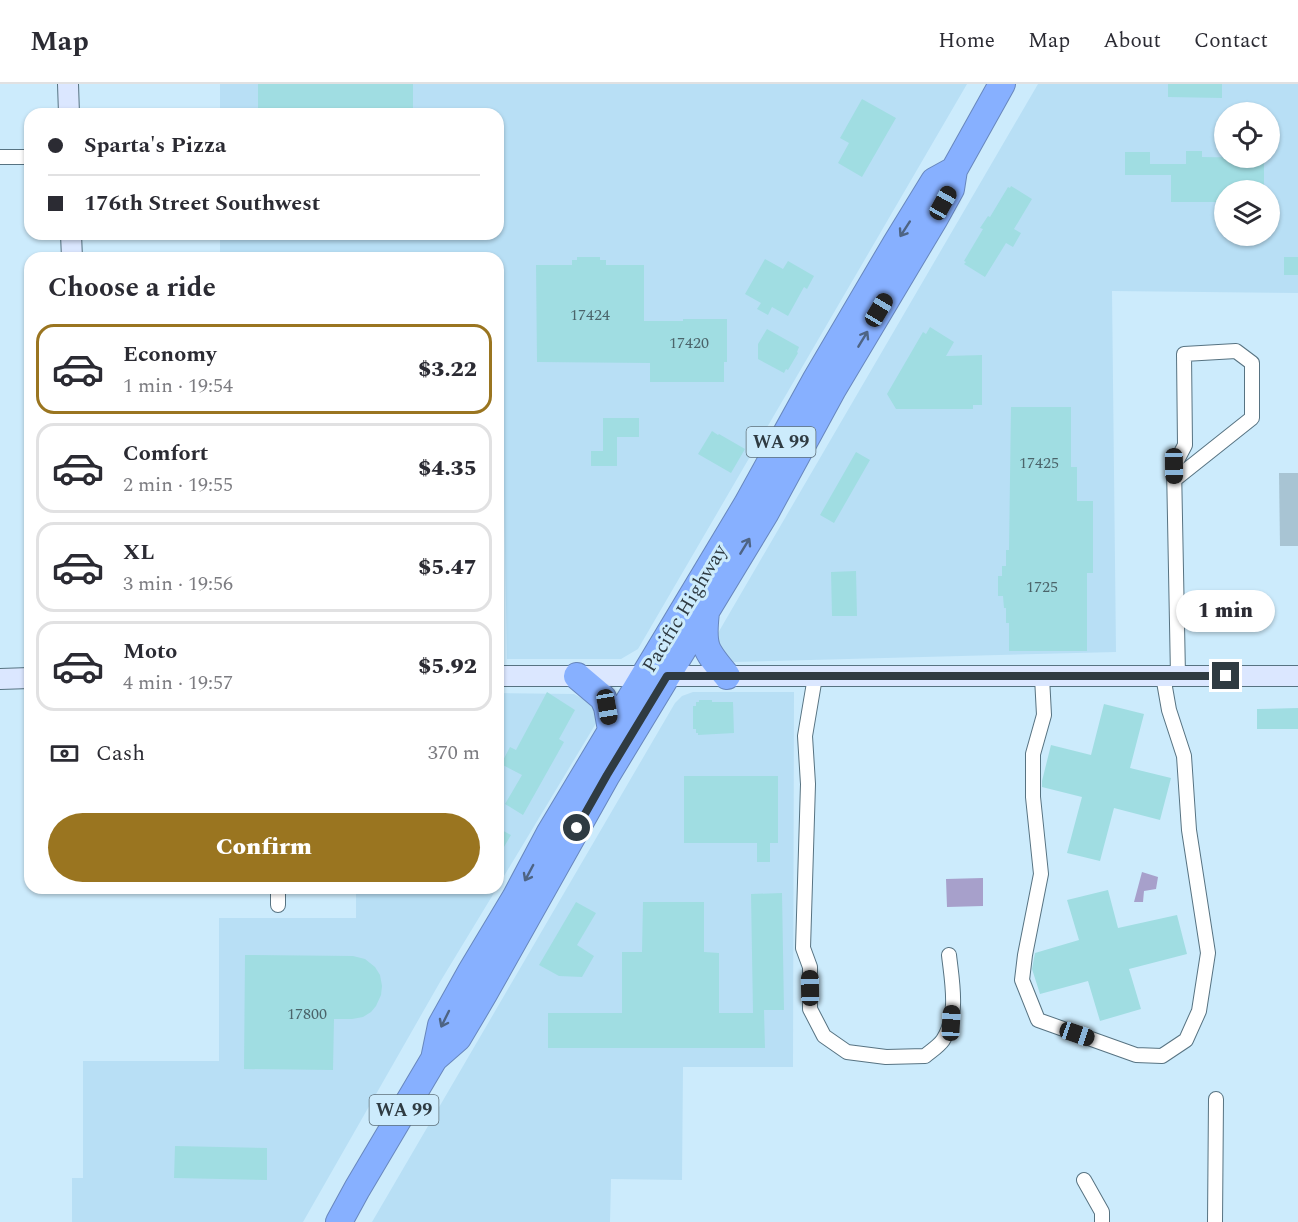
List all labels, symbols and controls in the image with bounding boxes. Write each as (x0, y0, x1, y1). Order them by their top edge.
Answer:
text: Map (30, 20, 89, 63)
text: Home (938, 25, 995, 57)
text: Map (1028, 25, 1070, 57)
text: About (1103, 25, 1161, 57)
text: Contact (1194, 25, 1268, 57)
map controls (1214, 102, 1280, 246)
button: locate (1214, 102, 1280, 168)
text: Sparta's Pizza (84, 129, 226, 162)
button: layers (1214, 180, 1280, 246)
car (926, 183, 960, 223)
text: 176th Street Southwest (84, 187, 320, 220)
one-way arrow (898, 220, 910, 237)
text: Choose a ride (48, 267, 216, 309)
car (862, 290, 896, 330)
house number: 17424 (570, 303, 610, 327)
house number: 17420 (669, 331, 709, 355)
one-way arrow (857, 331, 869, 348)
text: Economy (123, 338, 216, 371)
icon: car (51, 342, 105, 396)
text: $3.22 (418, 353, 477, 386)
text: 1 min · 19:54 (123, 371, 233, 401)
road number: WA 99 (746, 427, 816, 457)
text: Comfort (123, 437, 208, 470)
icon: car (51, 441, 105, 495)
car (1165, 448, 1183, 484)
house number: 17425 (1019, 451, 1059, 475)
text: $4.35 (418, 452, 477, 485)
text: 2 min · 19:55 (123, 470, 233, 500)
text: XL (123, 536, 154, 569)
street label: Pacific Highway (635, 538, 736, 678)
one-way arrow (740, 538, 752, 555)
icon: car (51, 540, 105, 594)
text: $5.47 (418, 551, 477, 584)
text: 3 min · 19:56 (123, 569, 233, 599)
house number: 1725 (1026, 575, 1058, 599)
callout: 1 min (1176, 589, 1276, 631)
text: 1 min (1198, 596, 1253, 626)
text: Moto (123, 635, 177, 668)
icon: car (51, 639, 105, 693)
text: $5.92 (418, 650, 477, 683)
route end (1212, 662, 1239, 689)
text: 4 min · 19:57 (123, 668, 233, 698)
car (595, 688, 619, 726)
icon: cash (48, 737, 81, 770)
text: Cash (96, 737, 145, 770)
text: 370 m (428, 738, 480, 768)
button: Confirm (48, 813, 480, 882)
route start (563, 814, 590, 841)
one-way arrow (523, 864, 535, 881)
car (801, 970, 819, 1006)
house number: 17800 (287, 1002, 327, 1026)
car (941, 1005, 961, 1041)
one-way arrow (438, 1010, 450, 1028)
car (1057, 1020, 1097, 1048)
road number: WA 99 (370, 1095, 438, 1125)

